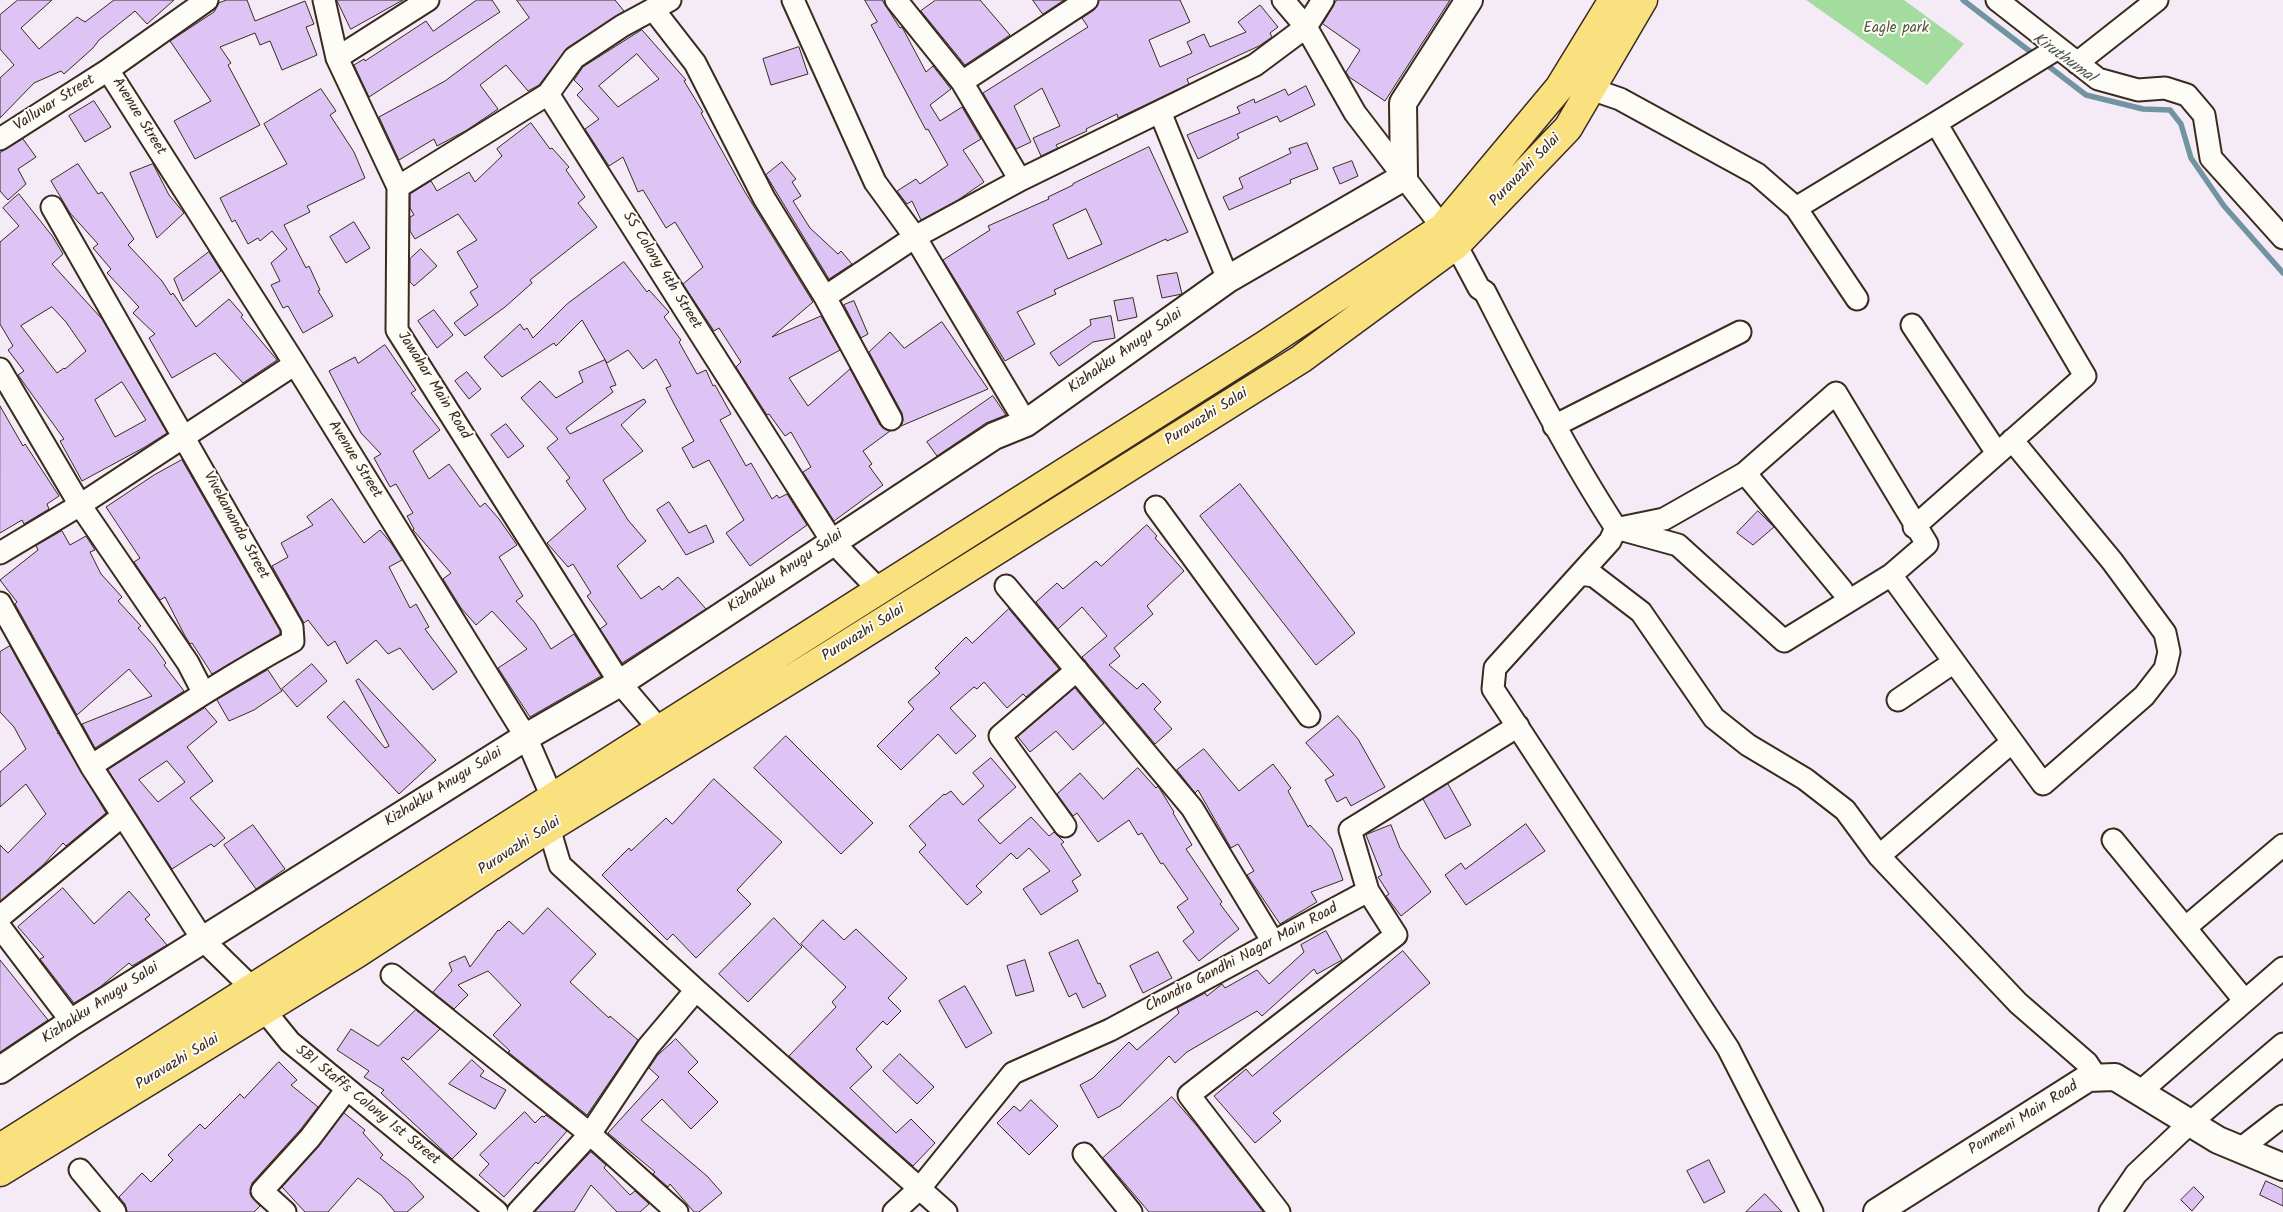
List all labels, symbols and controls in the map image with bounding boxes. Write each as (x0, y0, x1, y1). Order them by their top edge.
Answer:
park label: Eagle park (1863, 20, 1929, 38)
water label: Kiruthumal (2028, 30, 2098, 88)
street label: Valluvar Street (11, 72, 99, 136)
street label: Avenue Street (107, 75, 169, 159)
street label: Puravazhi Salai (1487, 131, 1565, 211)
street label: SS Colony 4th Street (617, 209, 705, 333)
street label: Kizhakku Anugu Salai (1065, 306, 1187, 398)
street label: Jawahar Main Road (393, 329, 473, 443)
street label: Puravazhi Salai (1162, 385, 1252, 451)
street label: Avenue Street (323, 418, 385, 502)
street label: Vivekananda Street (198, 469, 272, 583)
street label: Kizhakku Anugu Salai (725, 527, 847, 617)
street label: Puravazhi Salai (819, 601, 909, 667)
street label: Kizhakku Anugu Salai (382, 744, 506, 832)
street label: Puravazhi Salai (476, 814, 564, 880)
street label: Chandra Gandhi Nagar Main Road (1143, 900, 1341, 1018)
street label: Kizhakku Anugu Salai (39, 960, 163, 1048)
street label: Puravazhi Salai (133, 1031, 223, 1095)
street label: SBI Staffs Colony 1st Street (291, 1042, 443, 1170)
street label: Ponmeni Main Road (1966, 1078, 2082, 1160)

